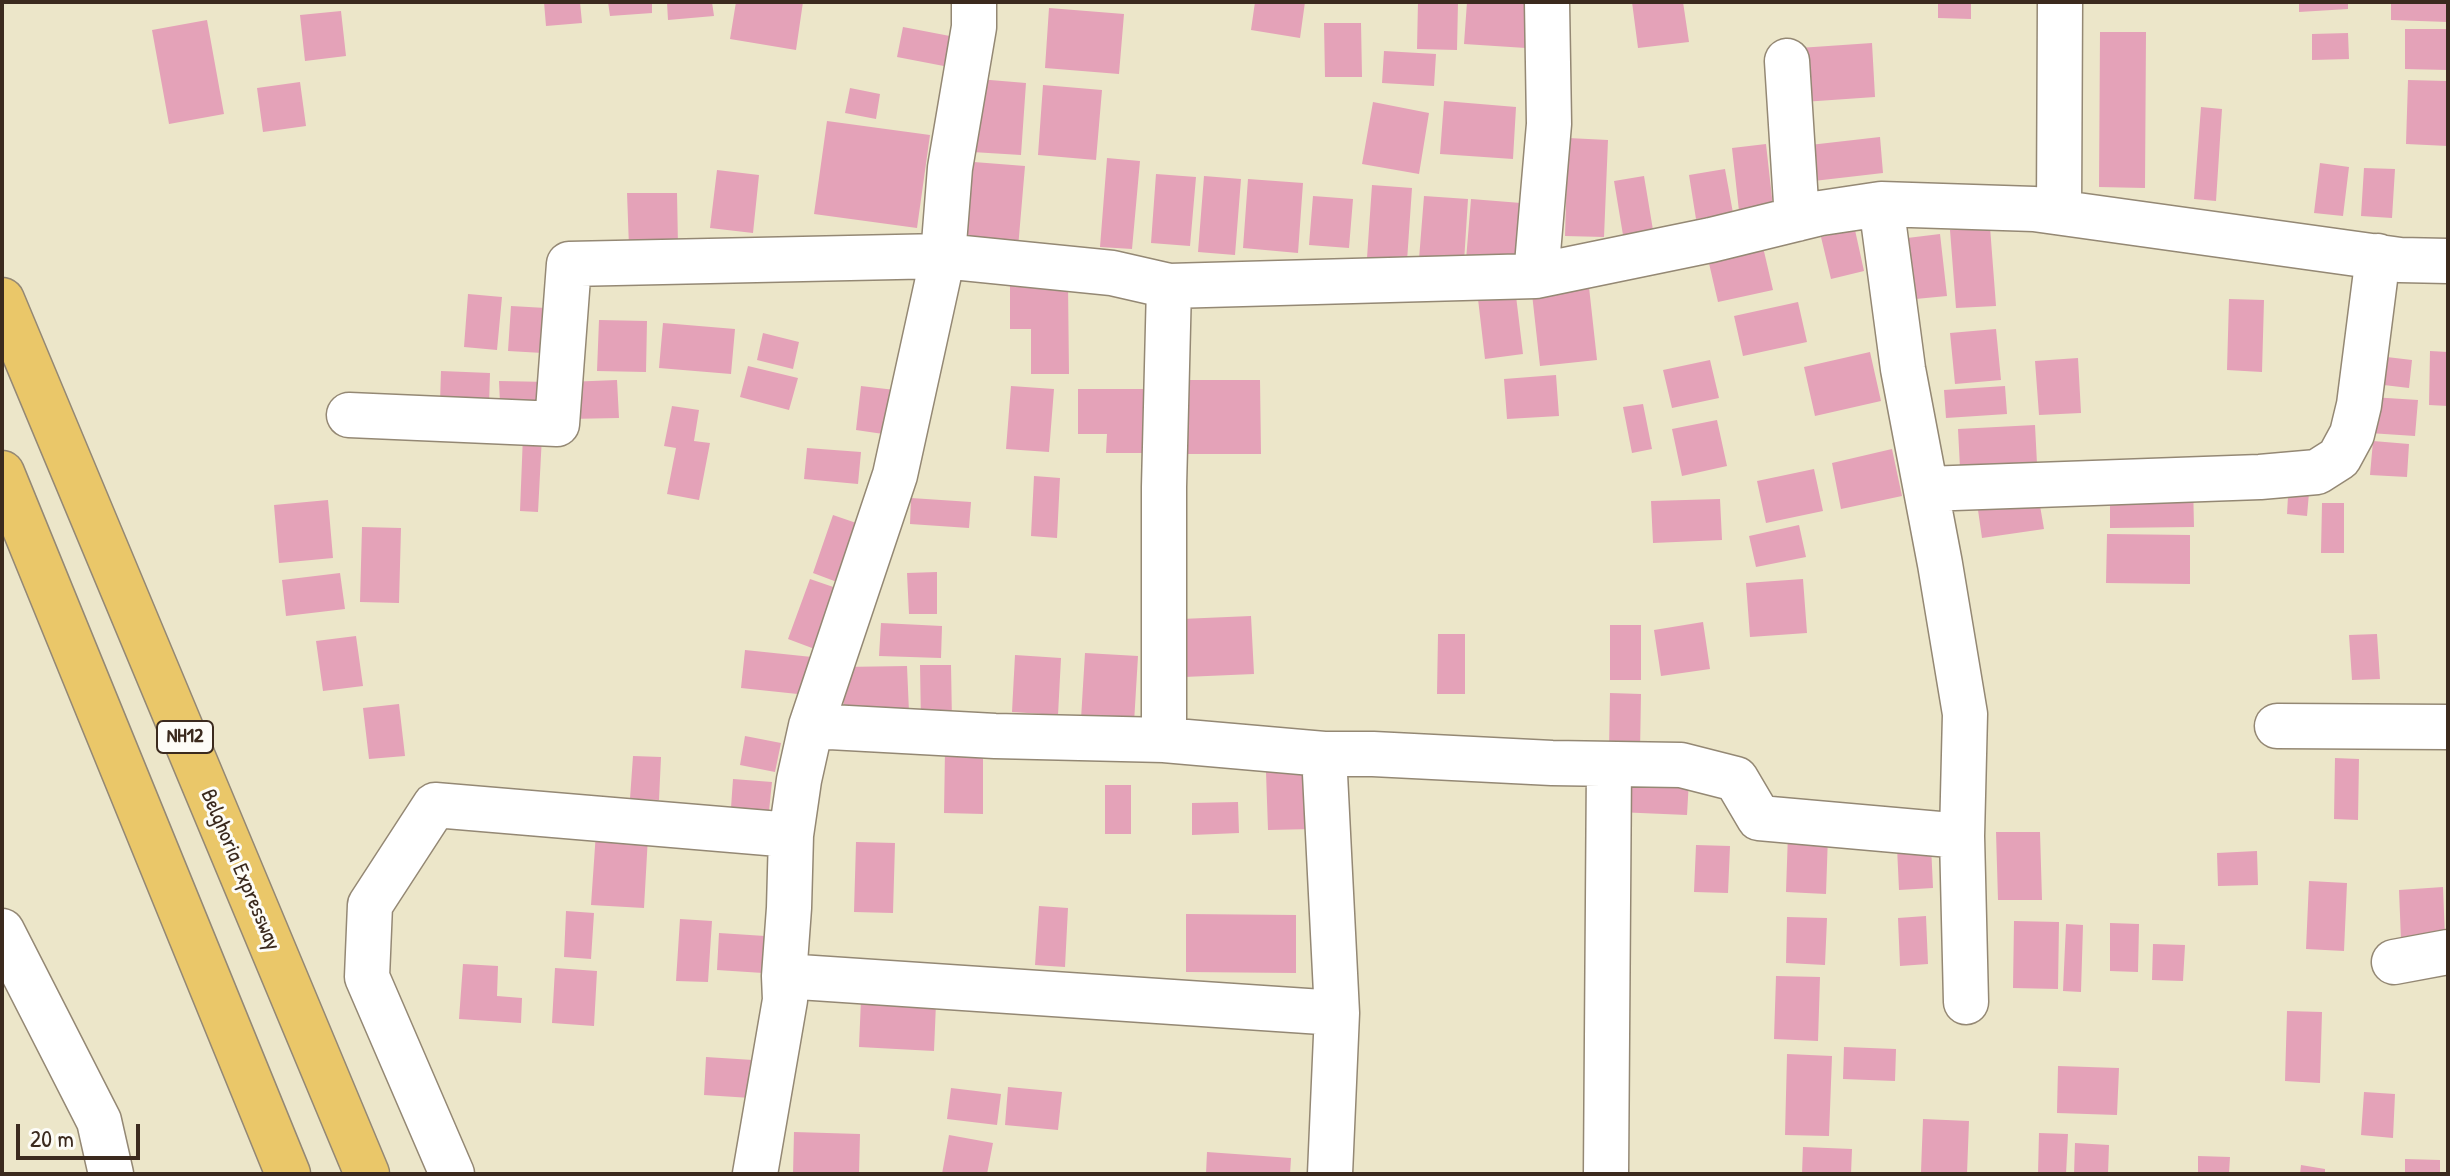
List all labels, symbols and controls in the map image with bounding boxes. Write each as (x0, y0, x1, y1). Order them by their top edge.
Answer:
road number: NH12 (157, 721, 213, 753)
street label: Belghoria Expressway (194, 786, 286, 954)
scale bar (20, 1108, 144, 1158)
text: 20 m (30, 1122, 74, 1154)

